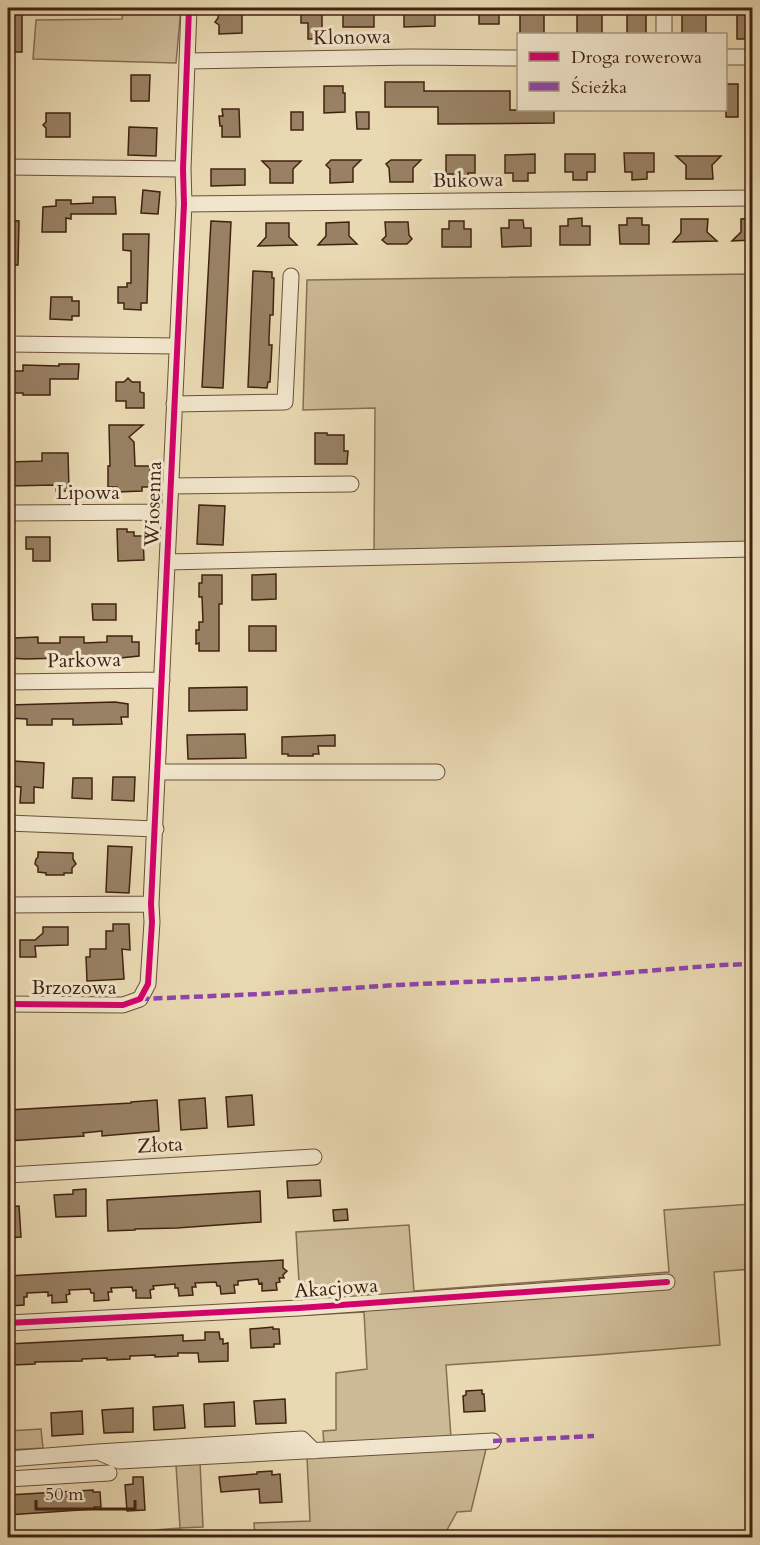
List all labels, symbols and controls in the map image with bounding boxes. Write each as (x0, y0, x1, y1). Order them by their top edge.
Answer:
street label: Klonowa (313, 23, 391, 51)
legend (517, 33, 727, 111)
text: Droga rowerowa (571, 45, 702, 70)
text: Ścieżka (571, 75, 627, 100)
street label: Bukowa (432, 166, 504, 194)
street label: Wiosenna (138, 460, 168, 548)
street label: Lipowa (56, 479, 120, 506)
street label: Parkowa (47, 646, 122, 674)
street label: Brzozowa (31, 974, 117, 1001)
street label: Złota (137, 1130, 184, 1160)
street label: Akacjowa (293, 1272, 379, 1304)
scale bar (36, 1473, 135, 1511)
text: 50 m (45, 1482, 84, 1507)

